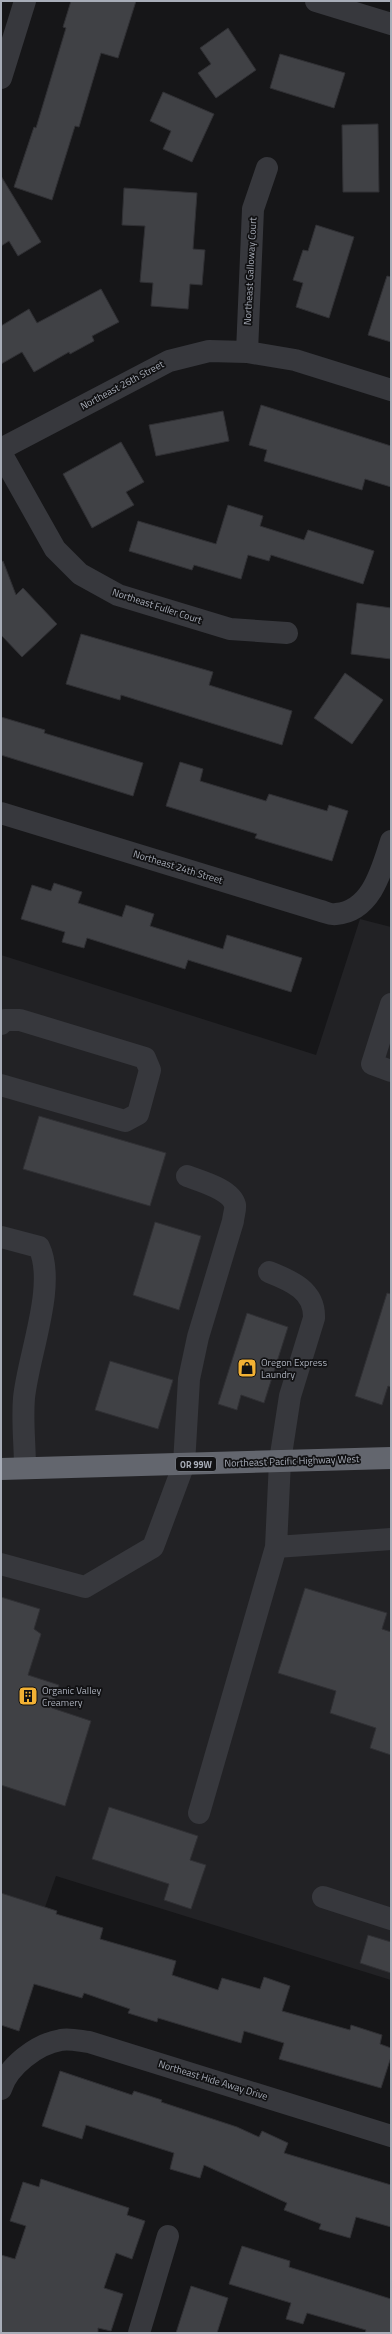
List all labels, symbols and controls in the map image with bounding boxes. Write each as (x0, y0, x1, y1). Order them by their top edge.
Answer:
street label: Northeast Galloway Court (240, 216, 260, 325)
street label: Northeast 26th Street (78, 356, 167, 413)
street label: Northeast Fuller Court (110, 584, 204, 628)
street label: Northeast 24th Street (131, 846, 225, 888)
place label: Oregon Express Laundry (261, 1355, 327, 1382)
shop icon: Oregon Express Laundry (236, 1357, 258, 1379)
street label: Northeast Pacific Highway West (224, 1451, 360, 1471)
road number: OR 99W (176, 1457, 216, 1471)
place label: Organic Valley Creamery (42, 1683, 101, 1710)
building icon: Organic Valley Creamery (17, 1685, 39, 1707)
street label: Northeast Hide Away Drive (157, 2056, 269, 2104)

